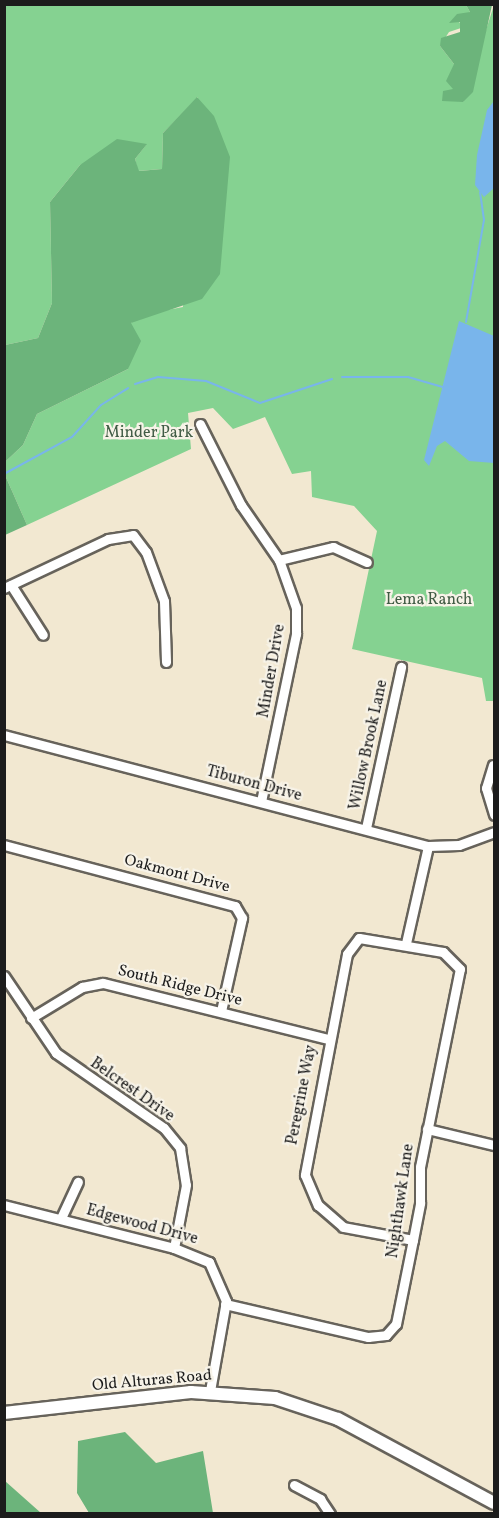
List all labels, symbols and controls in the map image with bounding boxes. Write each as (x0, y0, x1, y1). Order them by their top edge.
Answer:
park label: Minder Park (105, 423, 193, 443)
park label: Lema Ranch (386, 590, 472, 610)
street label: Minder Drive (254, 623, 290, 719)
street label: Willow Brook Lane (346, 678, 392, 812)
street label: Tiburon Drive (204, 762, 304, 806)
street label: Oakmont Drive (122, 851, 232, 897)
street label: South Ridge Drive (116, 961, 244, 1011)
street label: Peregrine Way (283, 1043, 321, 1147)
street label: Belcrest Drive (86, 1054, 178, 1126)
street label: Nighthawk Lane (383, 1143, 419, 1259)
street label: Edgewood Drive (84, 1201, 200, 1249)
street label: Old Alturas Road (91, 1366, 213, 1396)

